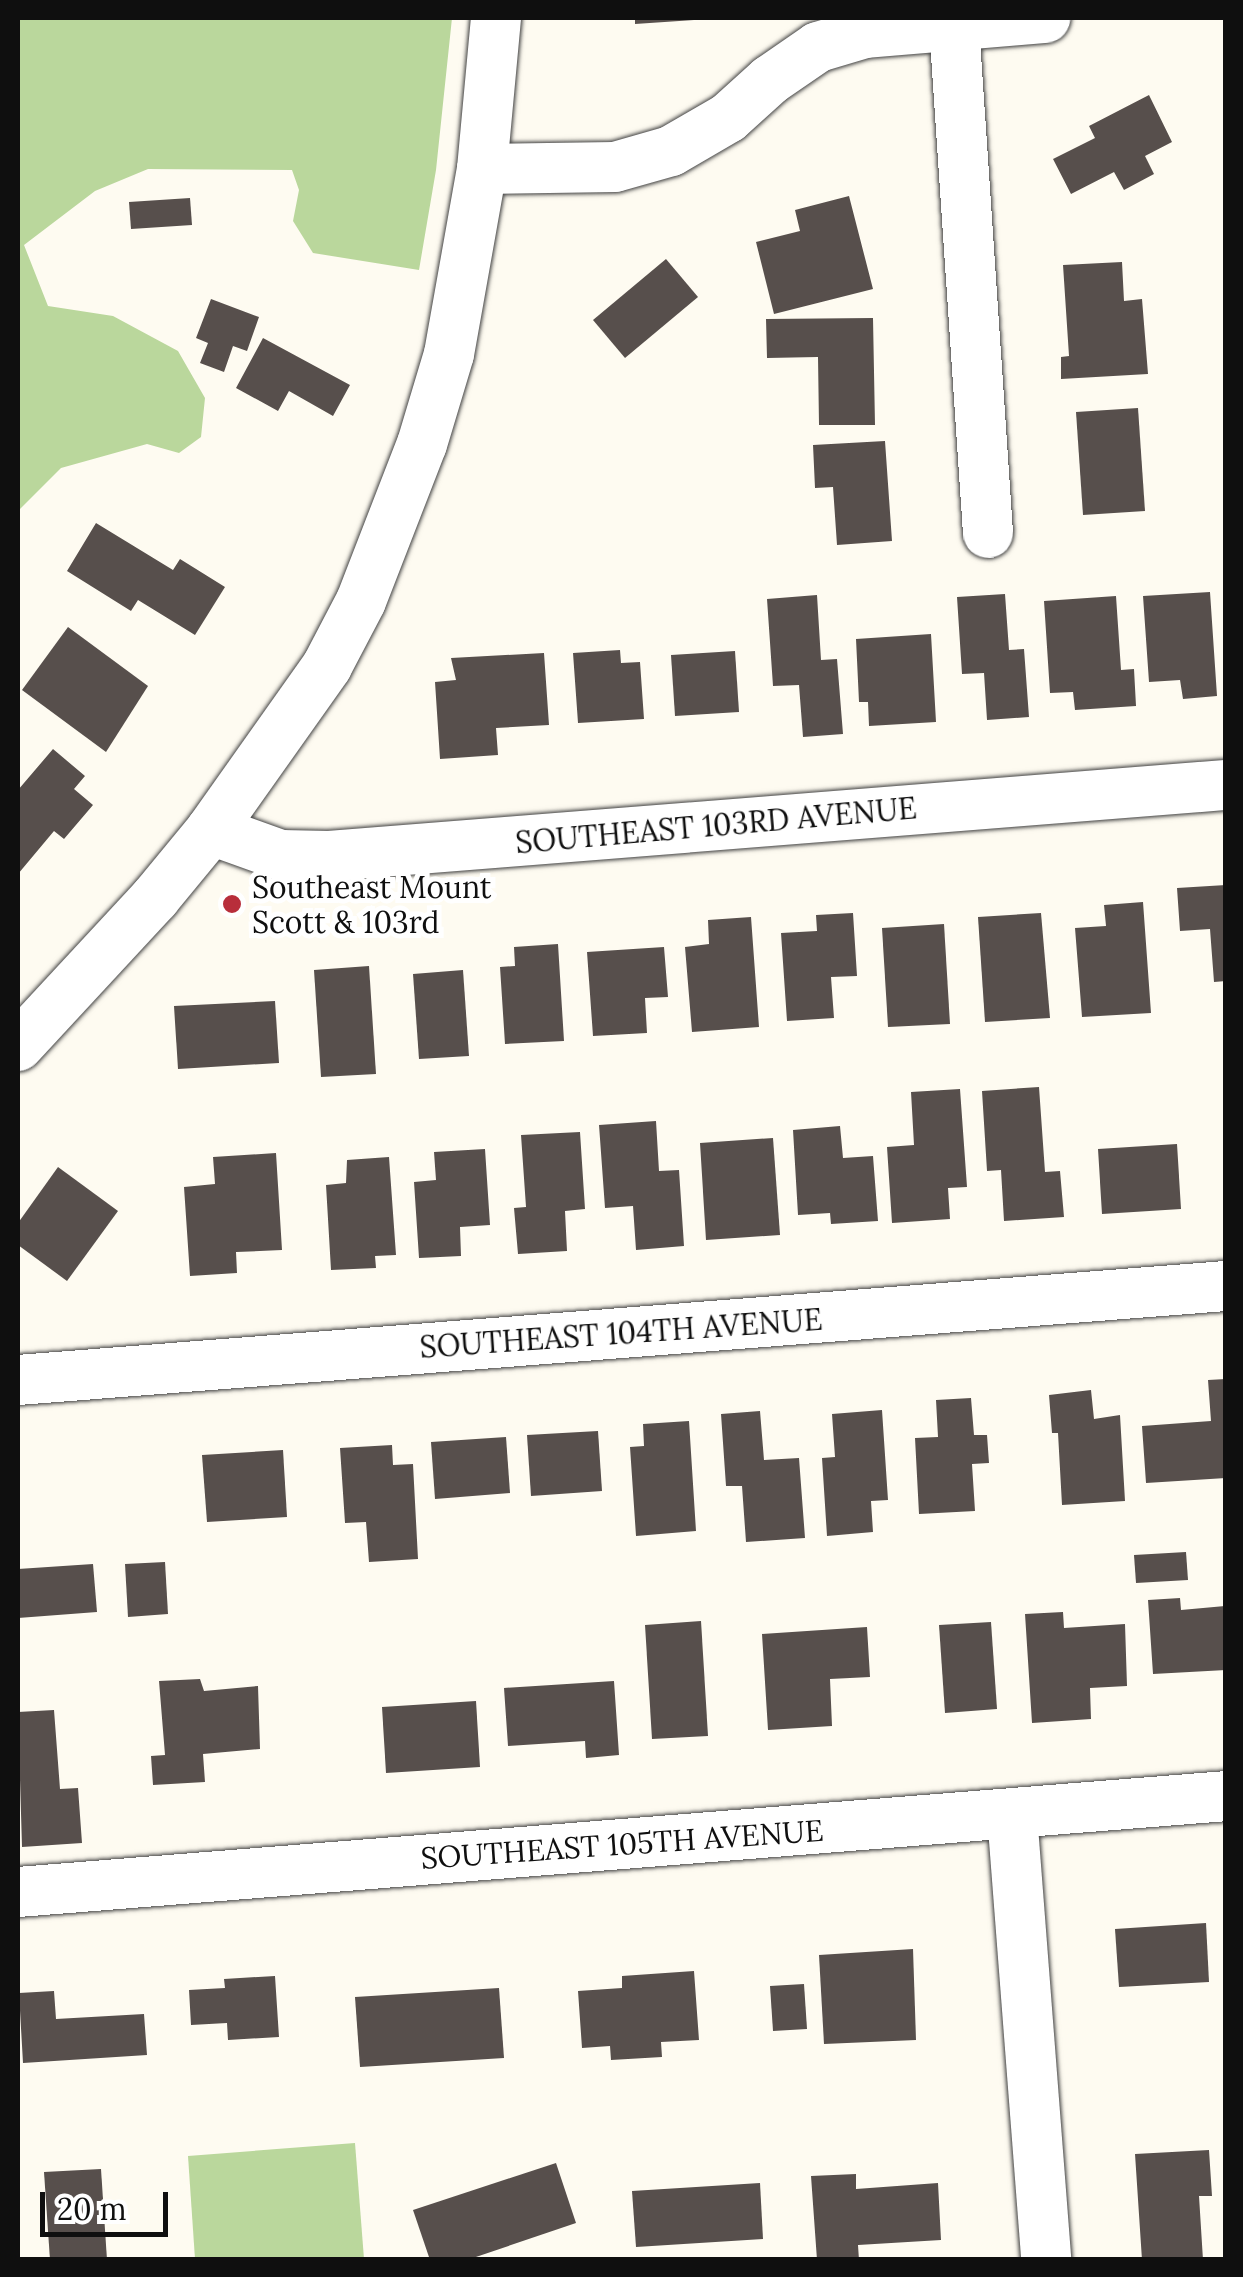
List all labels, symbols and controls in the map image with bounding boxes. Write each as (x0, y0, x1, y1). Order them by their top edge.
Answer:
street label: SOUTHEAST 103RD AVENUE (514, 790, 918, 860)
place label: Southeast Mount Scott & 103rd (252, 869, 491, 940)
marker: Southeast Mount Scott & 103rd (221, 893, 243, 915)
street label: SOUTHEAST 104TH AVENUE (418, 1301, 824, 1365)
street label: SOUTHEAST 105TH AVENUE (419, 1812, 825, 1876)
scale bar (45, 2172, 172, 2234)
text: 20 m (57, 2190, 126, 2228)

